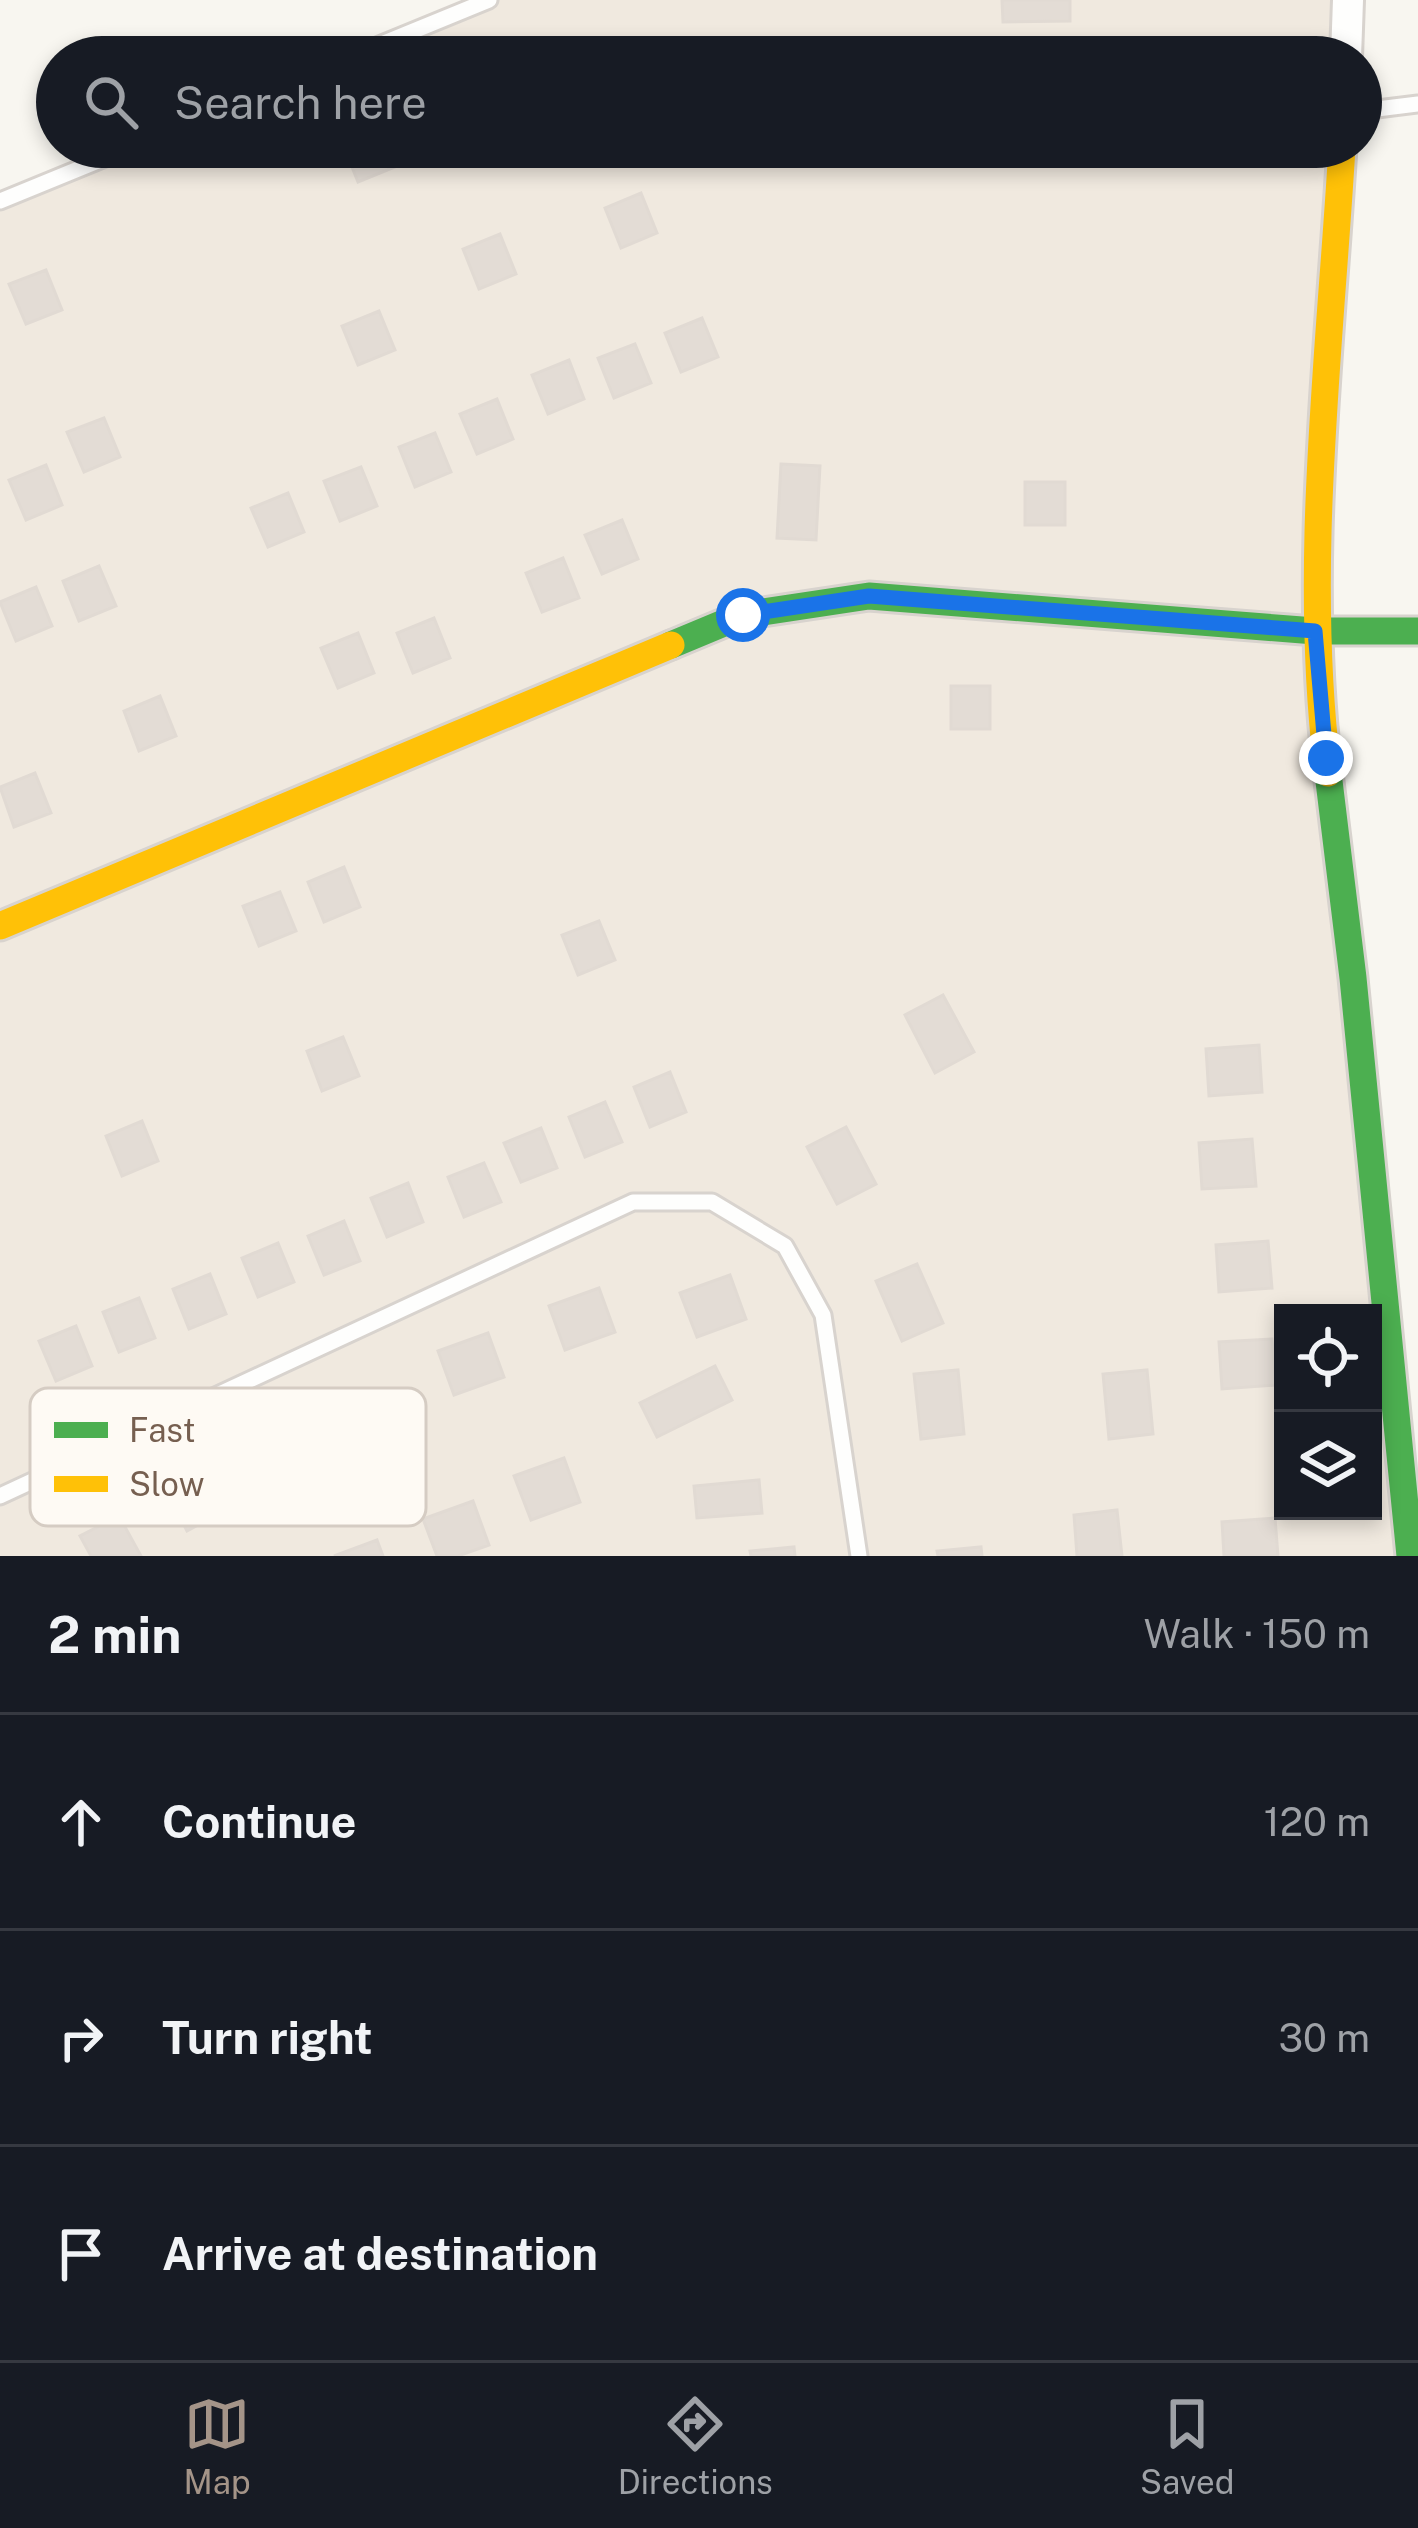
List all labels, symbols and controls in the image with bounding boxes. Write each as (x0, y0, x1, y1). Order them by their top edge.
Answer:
search box (36, 36, 1382, 168)
icon: search (78, 69, 144, 135)
text: Search here (174, 76, 427, 129)
route start (716, 588, 770, 642)
route end (1299, 731, 1353, 785)
map controls (1274, 1304, 1382, 1520)
button: locate (1274, 1304, 1382, 1412)
legend (30, 1388, 426, 1526)
text: Fast (129, 1411, 196, 1449)
button: layers (1274, 1412, 1382, 1520)
text: Slow (129, 1465, 204, 1503)
text: 2 min (48, 1605, 182, 1664)
text: Walk · 150 m (1144, 1611, 1370, 1657)
icon: ahead (48, 1789, 114, 1855)
text: Continue (162, 1795, 356, 1848)
text: 120 m (1264, 1799, 1370, 1845)
icon: right (48, 2005, 114, 2071)
text: Turn right (162, 2011, 373, 2064)
text: 30 m (1279, 2015, 1370, 2061)
icon: arrive (48, 2221, 114, 2287)
text: Arrive at destination (162, 2227, 598, 2280)
tab: Map (184, 2391, 251, 2501)
tab: Directions (618, 2391, 773, 2501)
tab: Saved (1140, 2391, 1234, 2501)

